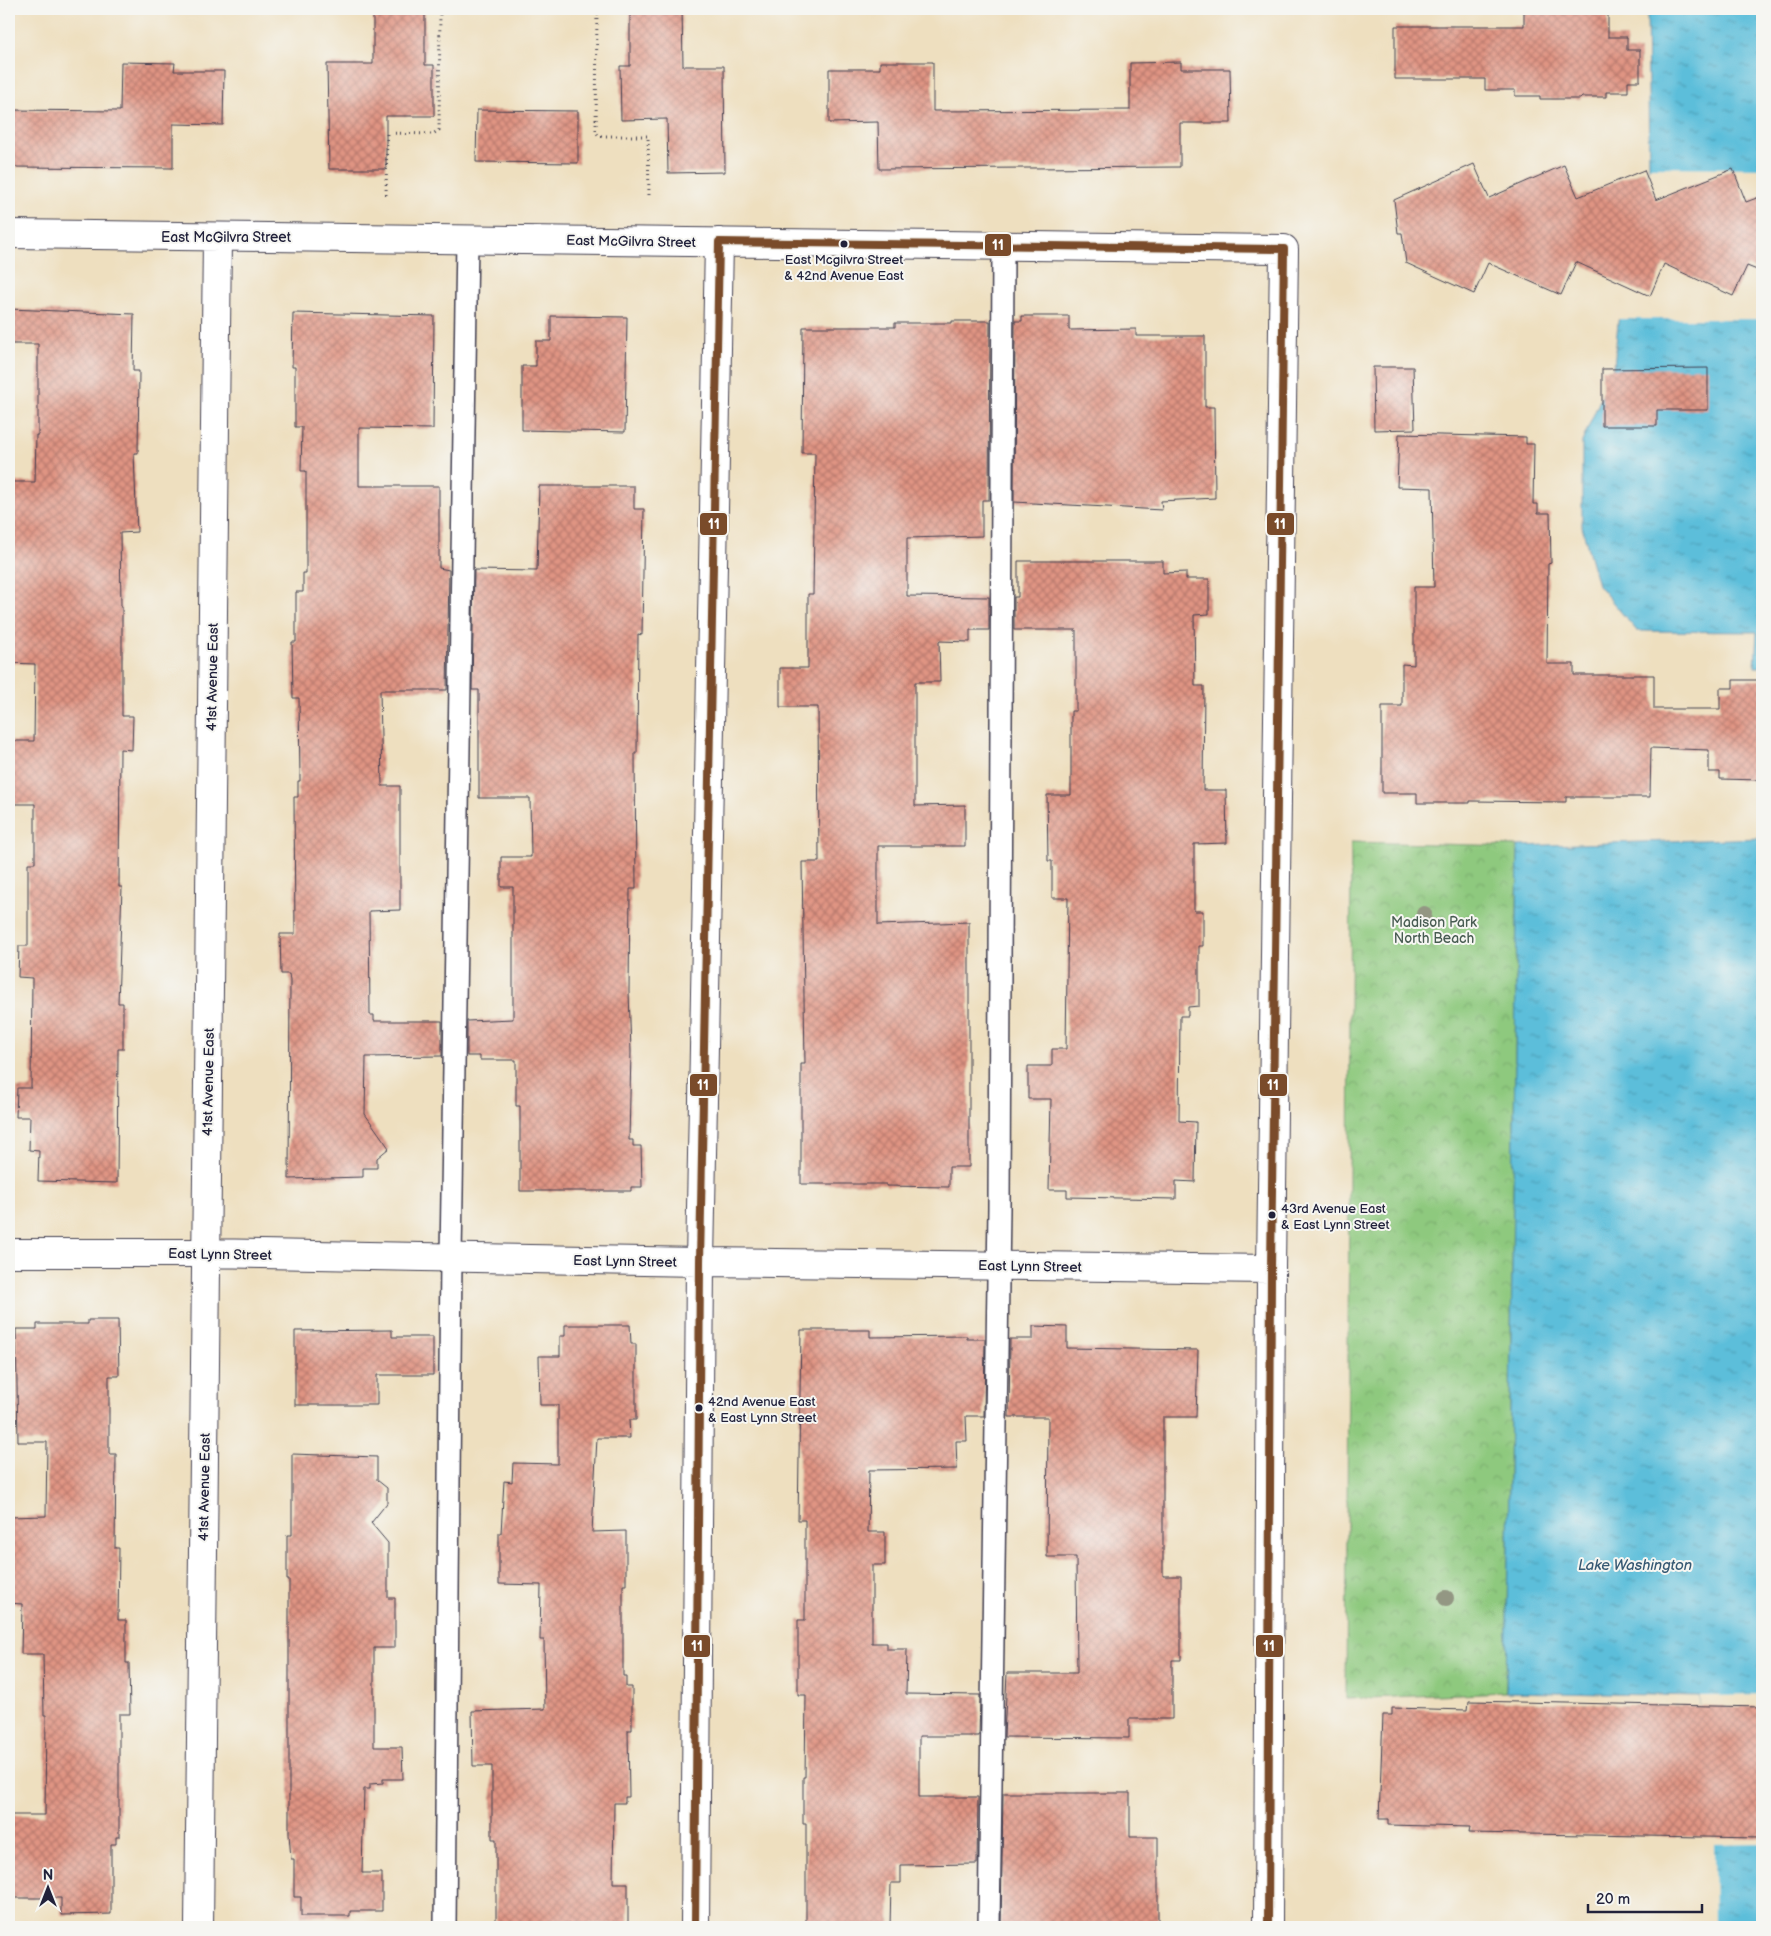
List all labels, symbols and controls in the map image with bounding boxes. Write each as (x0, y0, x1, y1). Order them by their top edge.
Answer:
street label: East McGilvra Street (161, 229, 292, 246)
street label: East McGilvra Street (566, 232, 697, 251)
line badge: 11 (984, 233, 1012, 257)
text: 11 (992, 237, 1004, 254)
marker: East Mcgilvra Street & 42nd Avenue East (839, 239, 849, 249)
place label: East Mcgilvra Street & 42nd Avenue East (784, 252, 904, 284)
line badge: 11 (699, 512, 728, 536)
line badge: 11 (1266, 512, 1295, 536)
text: 11 (708, 516, 720, 533)
text: 11 (1274, 516, 1286, 533)
street label: 41st Avenue East (203, 622, 222, 731)
park label: Madison Park North Beach (1391, 914, 1477, 947)
street label: 41st Avenue East (199, 1027, 218, 1136)
line badge: 11 (689, 1073, 718, 1097)
line badge: 11 (1259, 1073, 1288, 1097)
text: 11 (697, 1077, 709, 1094)
text: 11 (1267, 1077, 1279, 1094)
place label: 43rd Avenue East & East Lynn Street (1281, 1201, 1389, 1233)
marker: 43rd Avenue East & East Lynn Street (1267, 1210, 1277, 1220)
street label: East Lynn Street (168, 1245, 273, 1264)
street label: East Lynn Street (573, 1252, 678, 1271)
street label: East Lynn Street (978, 1257, 1083, 1276)
place label: 42nd Avenue East & East Lynn Street (708, 1394, 816, 1426)
marker: 42nd Avenue East & East Lynn Street (694, 1403, 704, 1413)
street label: 41st Avenue East (195, 1432, 214, 1541)
water label: Lake Washington (1578, 1556, 1692, 1575)
line badge: 11 (683, 1634, 711, 1658)
line badge: 11 (1255, 1634, 1284, 1658)
text: 11 (691, 1638, 703, 1655)
text: 11 (1263, 1638, 1275, 1655)
north arrow (22, 1864, 72, 1914)
text: N (43, 1867, 53, 1884)
scale bar (1588, 1881, 1702, 1913)
text: 20 m (1596, 1890, 1630, 1909)

